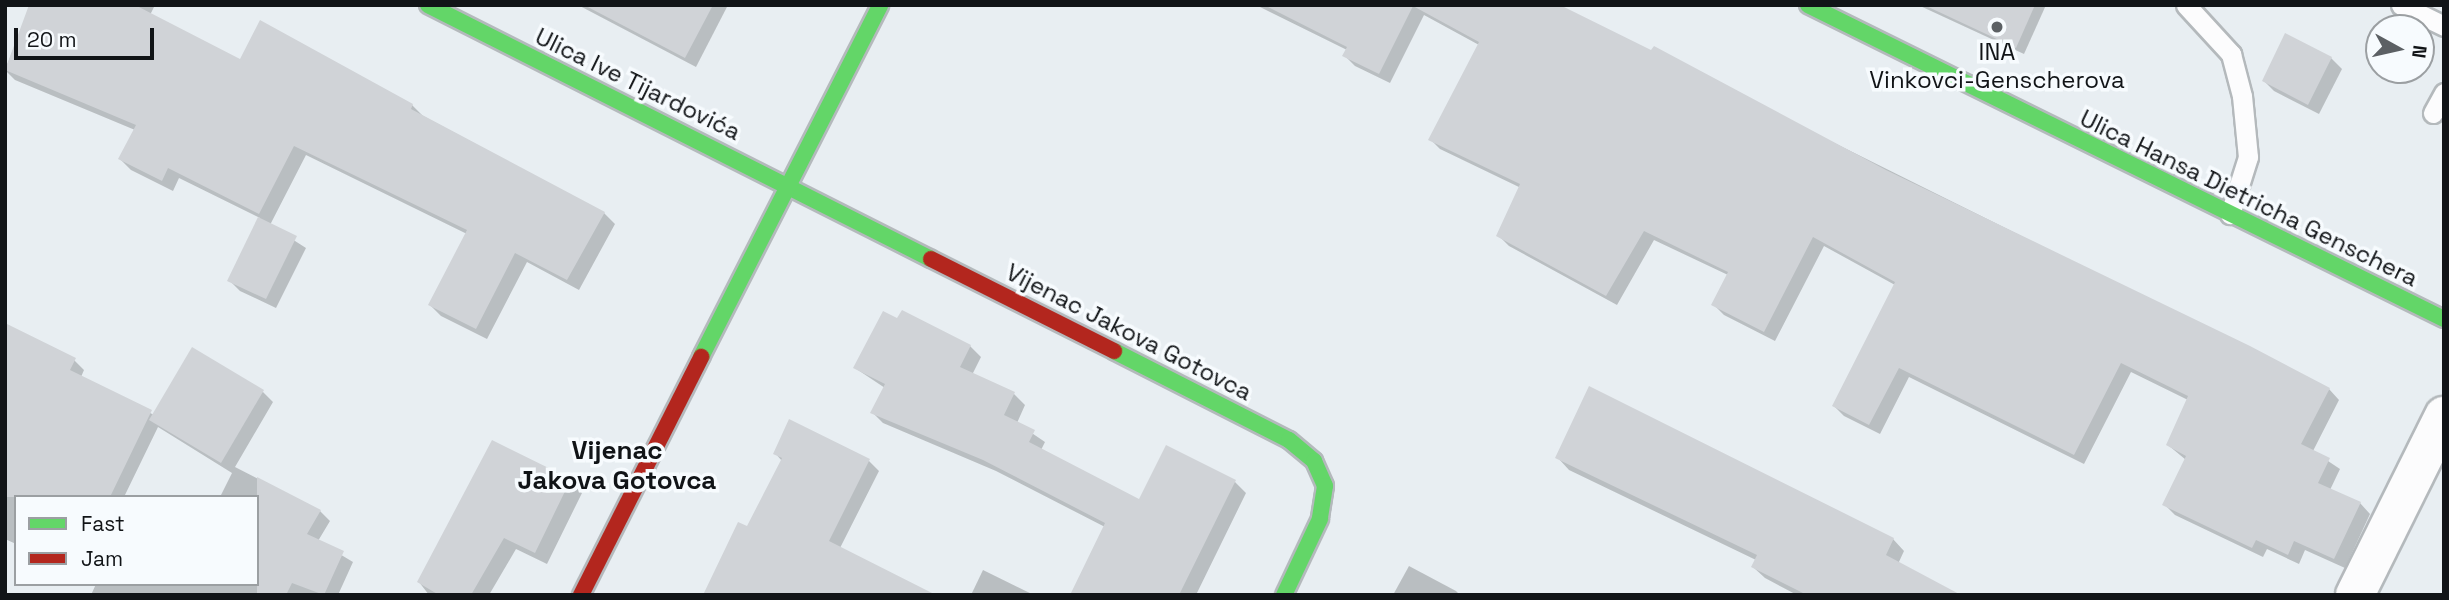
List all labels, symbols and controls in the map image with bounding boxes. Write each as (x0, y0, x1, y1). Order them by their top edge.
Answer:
scale bar (18, 14, 158, 58)
north arrow (2365, 14, 2435, 84)
marker: INA Vinkovci-Genscherova (1989, 19, 2005, 35)
street label: Ulica Ive Tijardovića (530, 22, 746, 146)
text: 20 m (27, 26, 77, 53)
place label: INA Vinkovci-Genscherova (1869, 38, 2125, 94)
text: N (2406, 44, 2433, 60)
street label: Ulica Hansa Dietricha Genschera (2075, 103, 2423, 293)
street label: Vijenac Jakova Gotovca (1001, 257, 1257, 407)
district label: Vijenac Jakova Gotovca (518, 435, 716, 496)
legend (14, 495, 259, 586)
text: Fast (81, 510, 125, 537)
text: Jam (81, 545, 123, 572)

